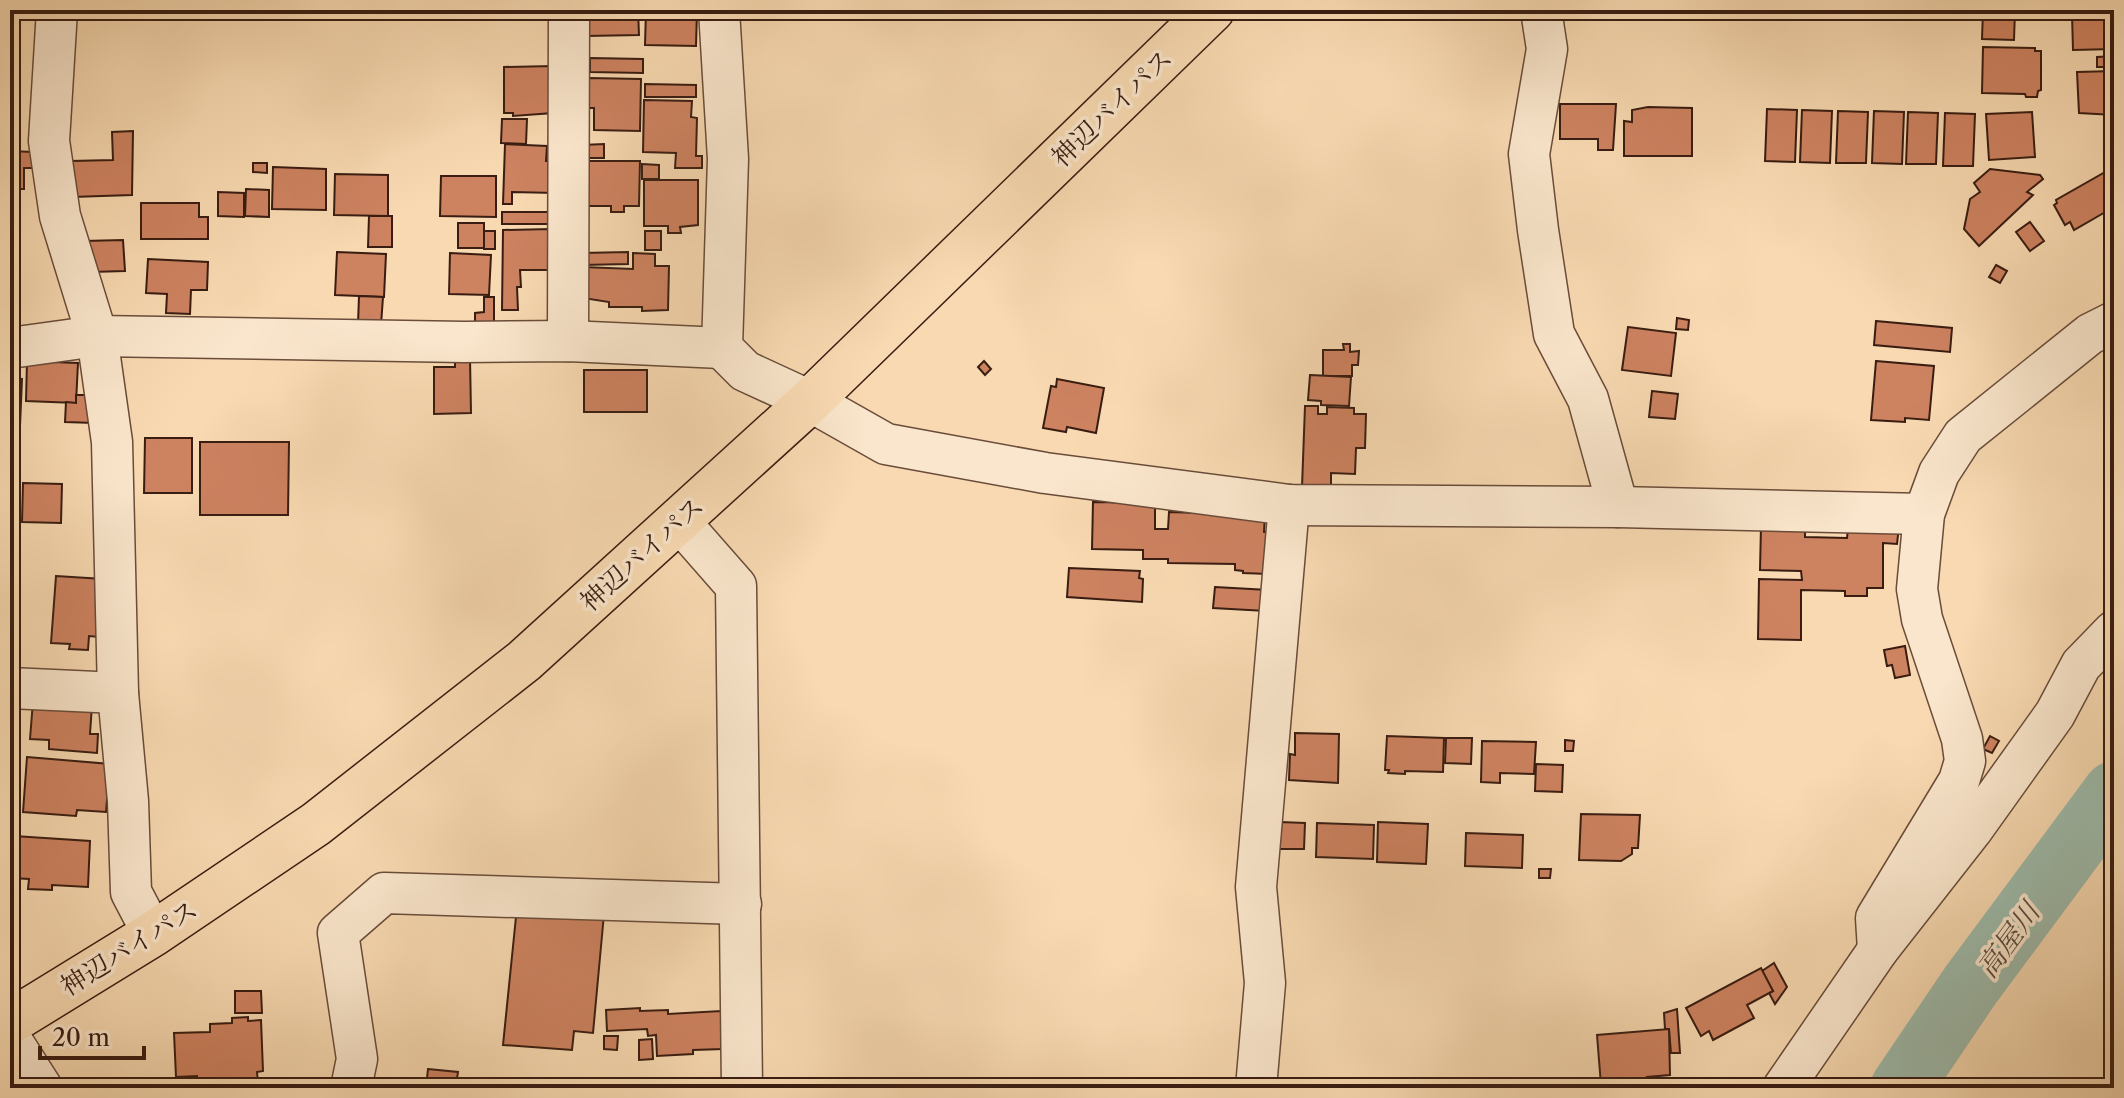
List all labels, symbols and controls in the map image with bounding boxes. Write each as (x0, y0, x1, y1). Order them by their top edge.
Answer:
street label: 神辺バイパス (1045, 42, 1179, 174)
street label: 神辺バイパス (574, 490, 710, 618)
street label: 神辺バイパス (55, 893, 203, 1003)
water label: 高屋川 (1970, 894, 2048, 984)
scale bar (40, 1010, 144, 1060)
text: 20 m (52, 1023, 110, 1052)

